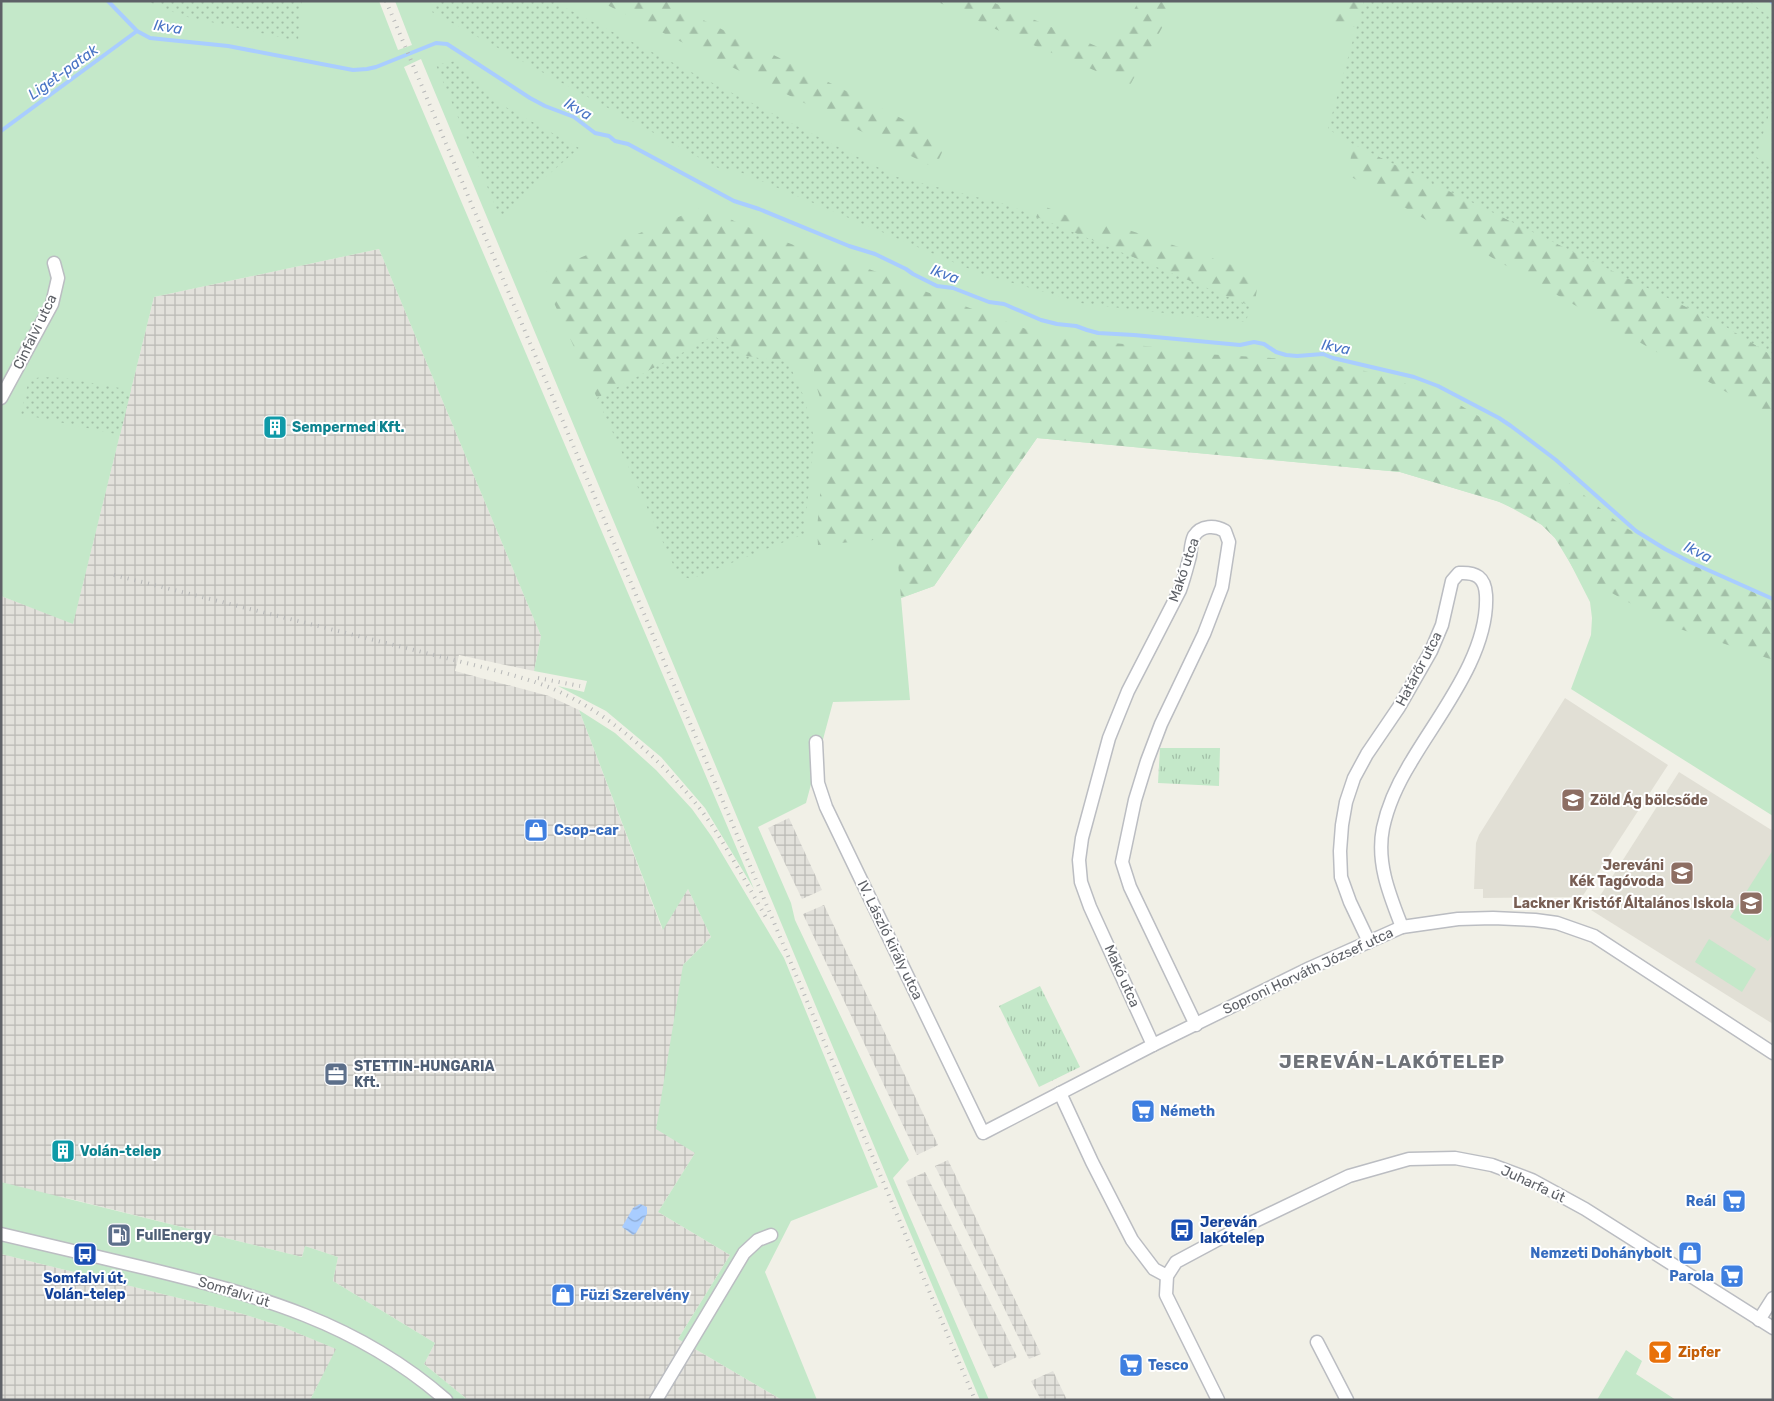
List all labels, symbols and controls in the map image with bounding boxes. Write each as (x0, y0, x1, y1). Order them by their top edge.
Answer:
water label: Ikva (152, 16, 184, 38)
water label: Liget-patak (24, 40, 102, 103)
water label: Ikva (561, 94, 595, 124)
water label: Ikva (928, 261, 962, 287)
street label: Cinfalvi utca (10, 292, 60, 372)
water label: Ikva (1320, 335, 1352, 359)
building icon: Sempermed Kft. (262, 414, 288, 440)
place label: Sempermed Kft. (292, 419, 405, 436)
street label: Makó utca (1165, 536, 1203, 604)
water label: Ikva (1681, 537, 1715, 567)
street label: Határőr utca (1392, 629, 1446, 709)
school or university icon: Zöld Ág bölcsőde (1560, 787, 1586, 813)
place label: Zöld Ág bölcsőde (1590, 791, 1708, 809)
shop icon: Csop-car (523, 817, 549, 843)
place label: Csop-car (554, 822, 619, 839)
place label: Jereváni Kék Tagóvoda (1569, 857, 1664, 890)
school or university icon: Jereváni Kék Tagóvoda (1669, 860, 1695, 886)
street label: IV. László király utca (854, 877, 926, 1003)
school or university icon: Lackner Kristóf Általános Iskola (1738, 890, 1764, 916)
place label: Lackner Kristóf Általános Iskola (1513, 894, 1734, 912)
street label: Soproni Horváth József utca (1220, 924, 1396, 1018)
street label: Makó utca (1101, 942, 1143, 1010)
district label: JEREVÁN-LAKÓTELEP (1279, 1050, 1505, 1073)
place label: STETTIN-HUNGARIA Kft. (354, 1058, 495, 1091)
office icon: STETTIN-HUNGARIA Kft. (323, 1061, 349, 1087)
supermarket icon: Németh (1130, 1098, 1156, 1124)
place label: Németh (1160, 1103, 1215, 1120)
building icon: Volán-telep (50, 1138, 76, 1164)
place label: Volán-telep (80, 1143, 162, 1160)
street label: Juharfa út (1498, 1162, 1568, 1207)
supermarket icon: Reál (1721, 1188, 1747, 1214)
place label: Reál (1686, 1193, 1716, 1210)
place label: Jereván lakótelep (1200, 1214, 1265, 1247)
bus stop icon: Jereván lakótelep (1169, 1217, 1195, 1243)
fuel station icon: FullEnergy (106, 1222, 132, 1248)
place label: FullEnergy (136, 1227, 212, 1244)
shop icon: Nemzeti Dohánybolt (1677, 1240, 1703, 1266)
bus stop icon: Somfalvi út, Volán-telep (72, 1241, 98, 1267)
place label: Nemzeti Dohánybolt (1530, 1245, 1672, 1262)
supermarket icon: Parola (1719, 1263, 1745, 1289)
place label: Parola (1669, 1268, 1714, 1285)
place label: Somfalvi út, Volán-telep (43, 1270, 127, 1303)
street label: Somfalvi út (196, 1273, 272, 1311)
shop icon: Füzi Szerelvény (550, 1282, 576, 1308)
place label: Füzi Szerelvény (580, 1287, 690, 1304)
bar icon: Zipfer (1647, 1339, 1673, 1365)
place label: Zipfer (1678, 1344, 1721, 1361)
supermarket icon: Tesco (1118, 1352, 1144, 1378)
place label: Tesco (1148, 1357, 1188, 1374)

